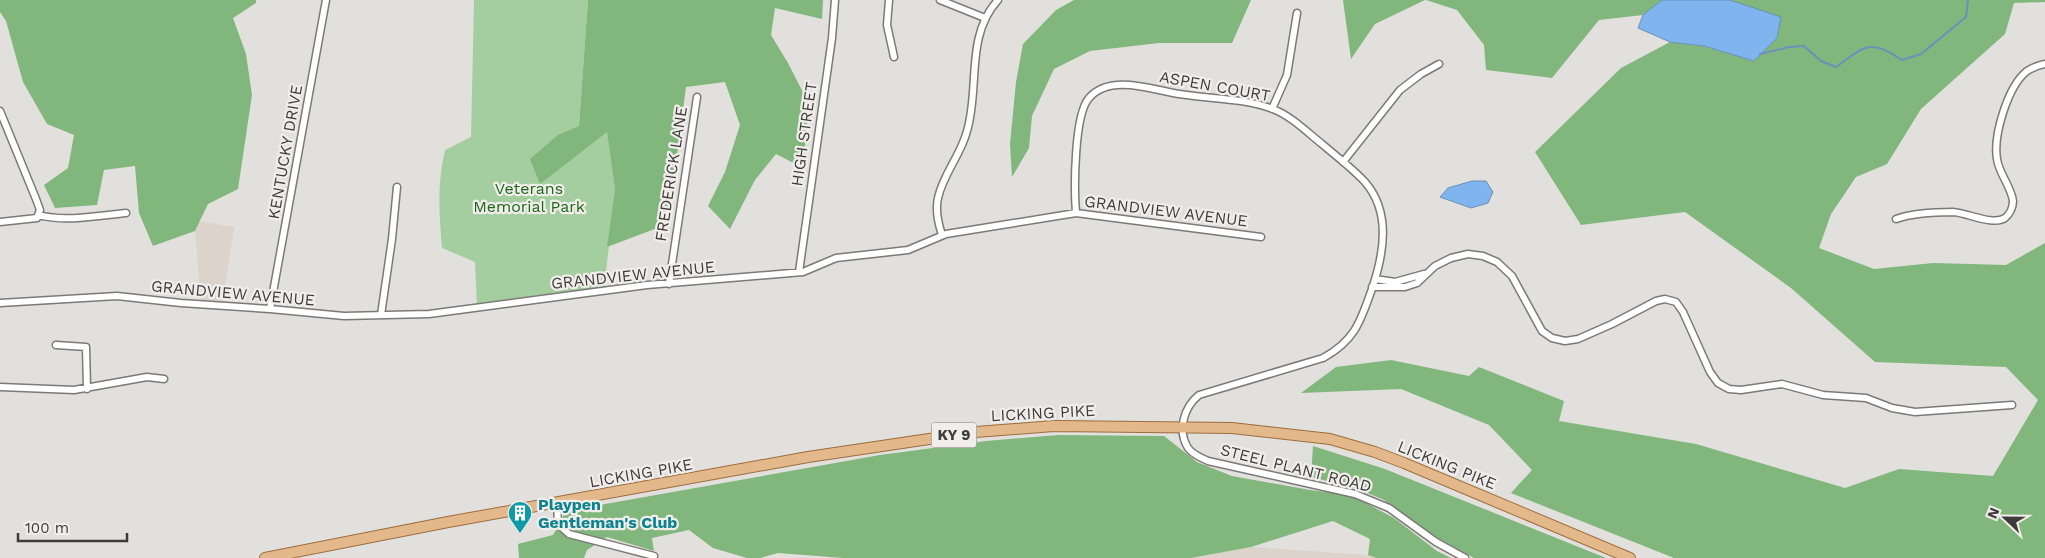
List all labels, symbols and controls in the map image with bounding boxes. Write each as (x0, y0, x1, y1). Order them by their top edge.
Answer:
street label: ASPEN COURT (1158, 67, 1272, 105)
street label: HIGH STREET (787, 80, 821, 188)
street label: KENTUCKY DRIVE (264, 83, 306, 221)
street label: FREDERICK LANE (651, 105, 691, 243)
park label: Veterans Memorial Park (473, 179, 585, 216)
street label: GRANDVIEW AVENUE (1083, 192, 1249, 230)
street label: GRANDVIEW AVENUE (550, 257, 716, 293)
street label: GRANDVIEW AVENUE (150, 276, 316, 310)
street label: LICKING PIKE (990, 401, 1096, 425)
road number: KY 9 (932, 422, 976, 448)
street label: LICKING PIKE (1395, 437, 1499, 493)
street label: STEEL PLANT ROAD (1218, 440, 1374, 496)
street label: LICKING PIKE (588, 455, 694, 491)
north arrow (1980, 493, 2030, 543)
place label: Playpen Gentleman's Club (538, 495, 677, 532)
building icon: Playpen Gentleman's Club (507, 500, 533, 534)
text: N (1984, 505, 2002, 521)
scale bar (18, 510, 126, 542)
text: 100 m (25, 519, 69, 537)

